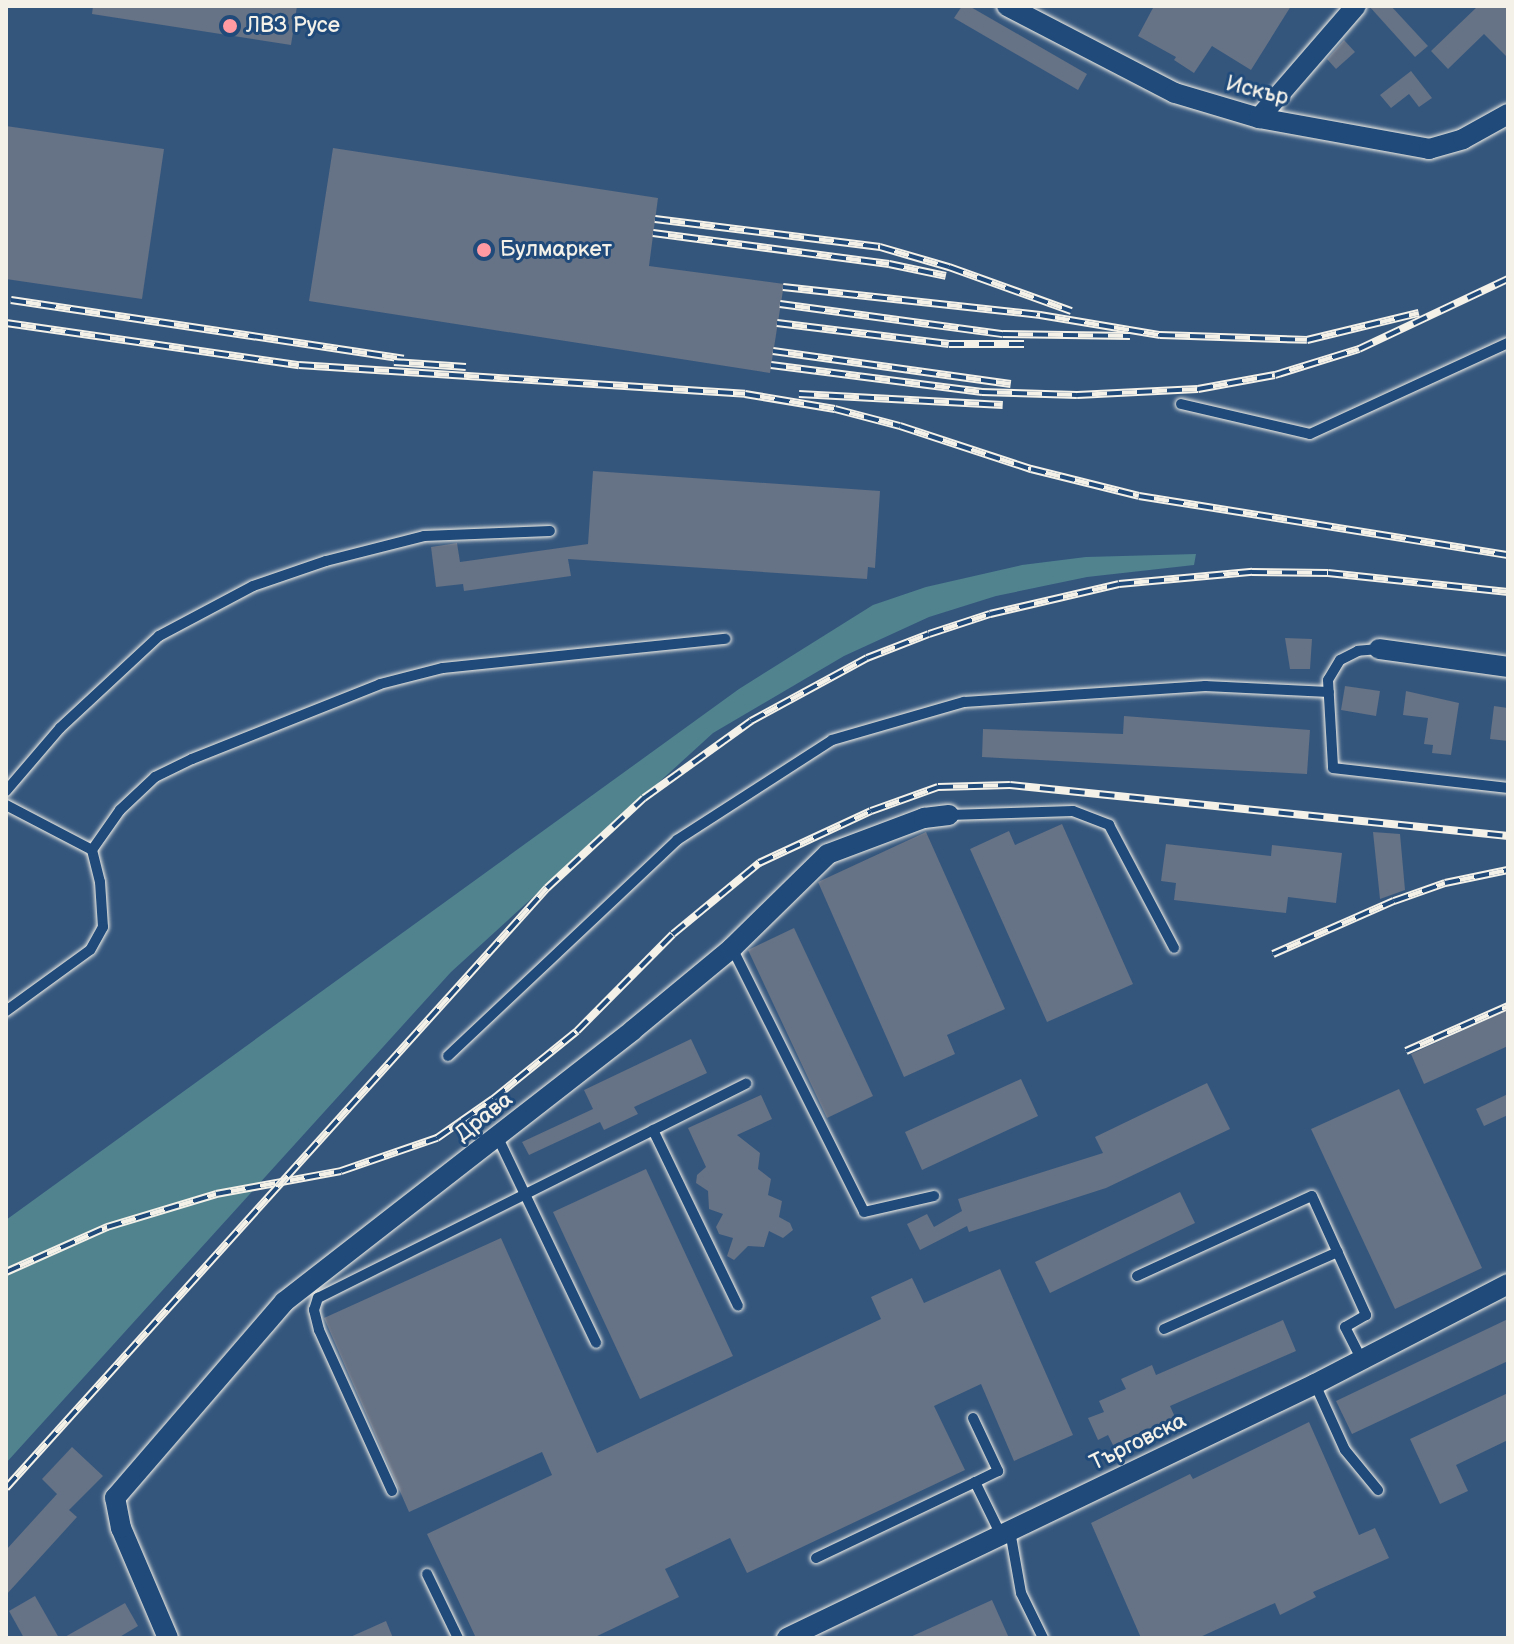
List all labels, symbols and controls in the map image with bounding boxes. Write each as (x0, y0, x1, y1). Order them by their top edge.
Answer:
place label: ЛВЗ Русе (246, 13, 340, 39)
marker: ЛВЗ Русе (221, 17, 239, 35)
street label: Искър (1223, 71, 1291, 111)
place label: Булмаркет (500, 237, 612, 263)
marker: Булмаркет (475, 241, 493, 259)
street label: Драва (450, 1086, 518, 1148)
street label: Търговска (1086, 1407, 1190, 1477)

